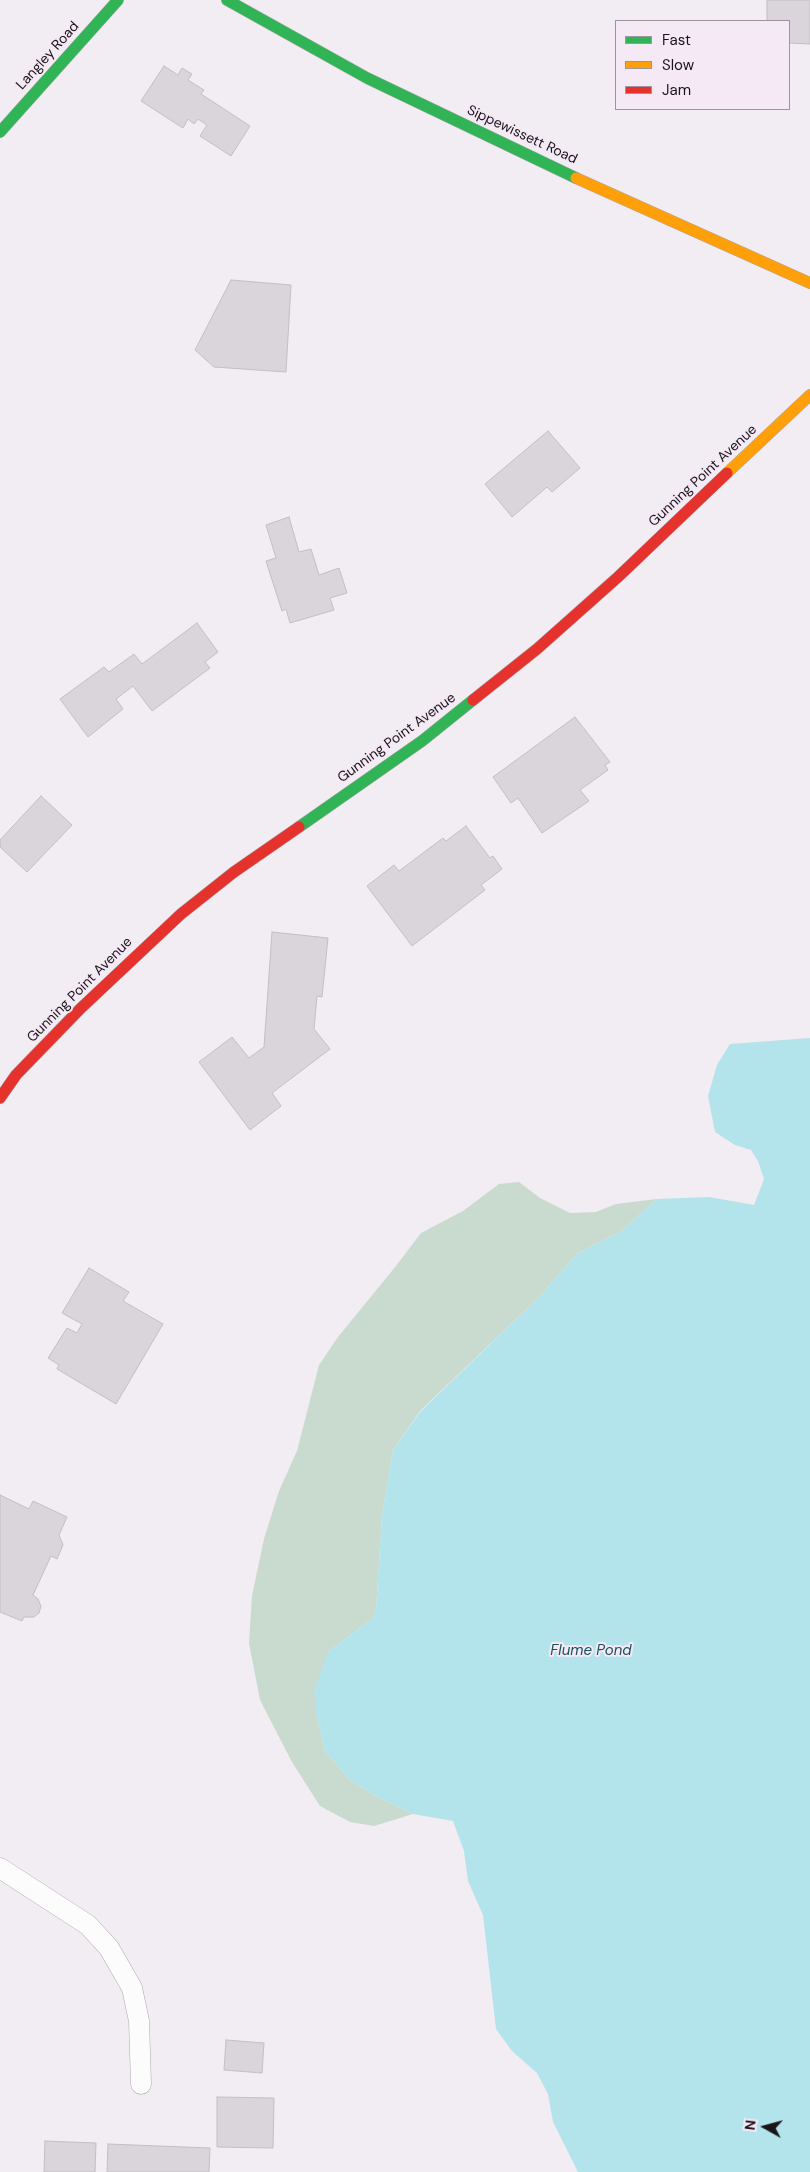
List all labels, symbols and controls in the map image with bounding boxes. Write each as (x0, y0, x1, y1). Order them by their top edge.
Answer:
street label: Langley Road (13, 19, 83, 93)
legend (615, 20, 790, 110)
text: Fast (662, 30, 691, 50)
text: Slow (662, 55, 694, 75)
text: Jam (662, 80, 691, 100)
street label: Sippewissett Road (464, 102, 580, 168)
street label: Gunning Point Avenue (645, 421, 761, 531)
street label: Gunning Point Avenue (335, 690, 459, 786)
street label: Gunning Point Avenue (24, 934, 136, 1046)
water label: Flume Pond (550, 1642, 632, 1660)
north arrow (740, 2102, 790, 2152)
text: N (741, 2119, 760, 2131)

